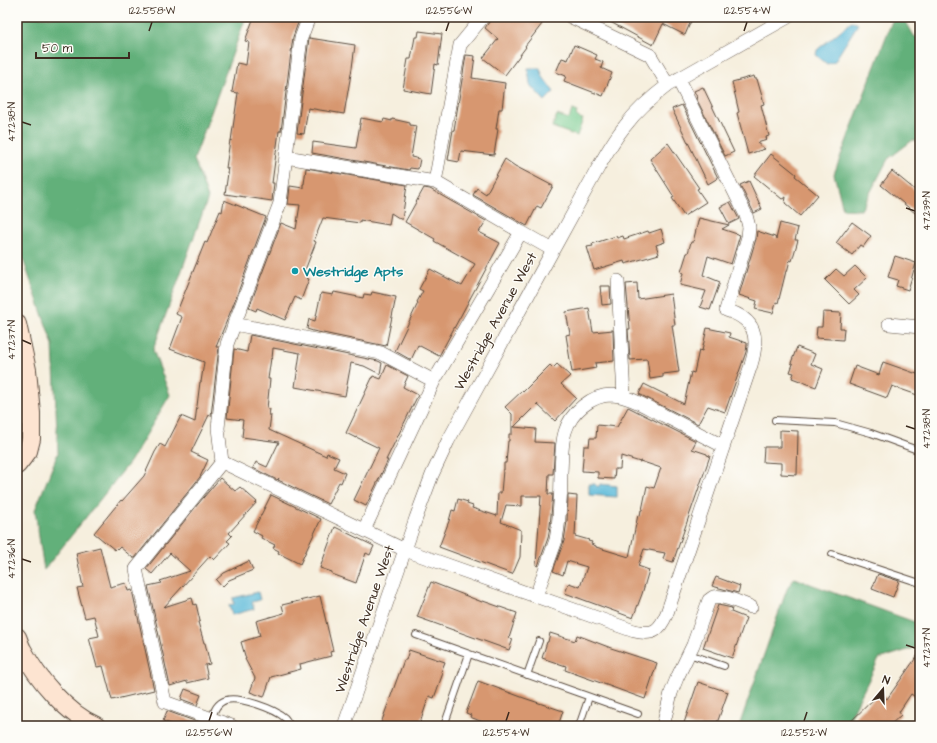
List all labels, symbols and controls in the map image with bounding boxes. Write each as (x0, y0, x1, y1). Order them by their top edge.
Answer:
text: 122.558°W (129, 4, 176, 18)
text: 122.556°W (426, 4, 473, 18)
text: 122.554°W (724, 4, 771, 18)
scale bar (36, 34, 129, 60)
text: 50 m (42, 40, 73, 57)
text: 47.238°N (5, 102, 19, 142)
text: 47.239°N (920, 191, 934, 231)
street label: Westridge Avenue West (449, 248, 542, 394)
place label: Westridge Apts (302, 262, 403, 283)
marker: Westridge Apts (290, 266, 300, 276)
text: 47.237°N (5, 320, 19, 360)
text: 47.238°N (920, 409, 934, 449)
text: 47.236°N (5, 539, 19, 579)
street label: Westridge Avenue West (330, 542, 400, 696)
text: 47.237°N (920, 628, 934, 668)
north arrow (863, 669, 903, 709)
text: N (880, 672, 892, 688)
text: 122.556°W (186, 726, 233, 740)
text: 122.554°W (483, 726, 530, 740)
text: 122.552°W (781, 726, 827, 740)

